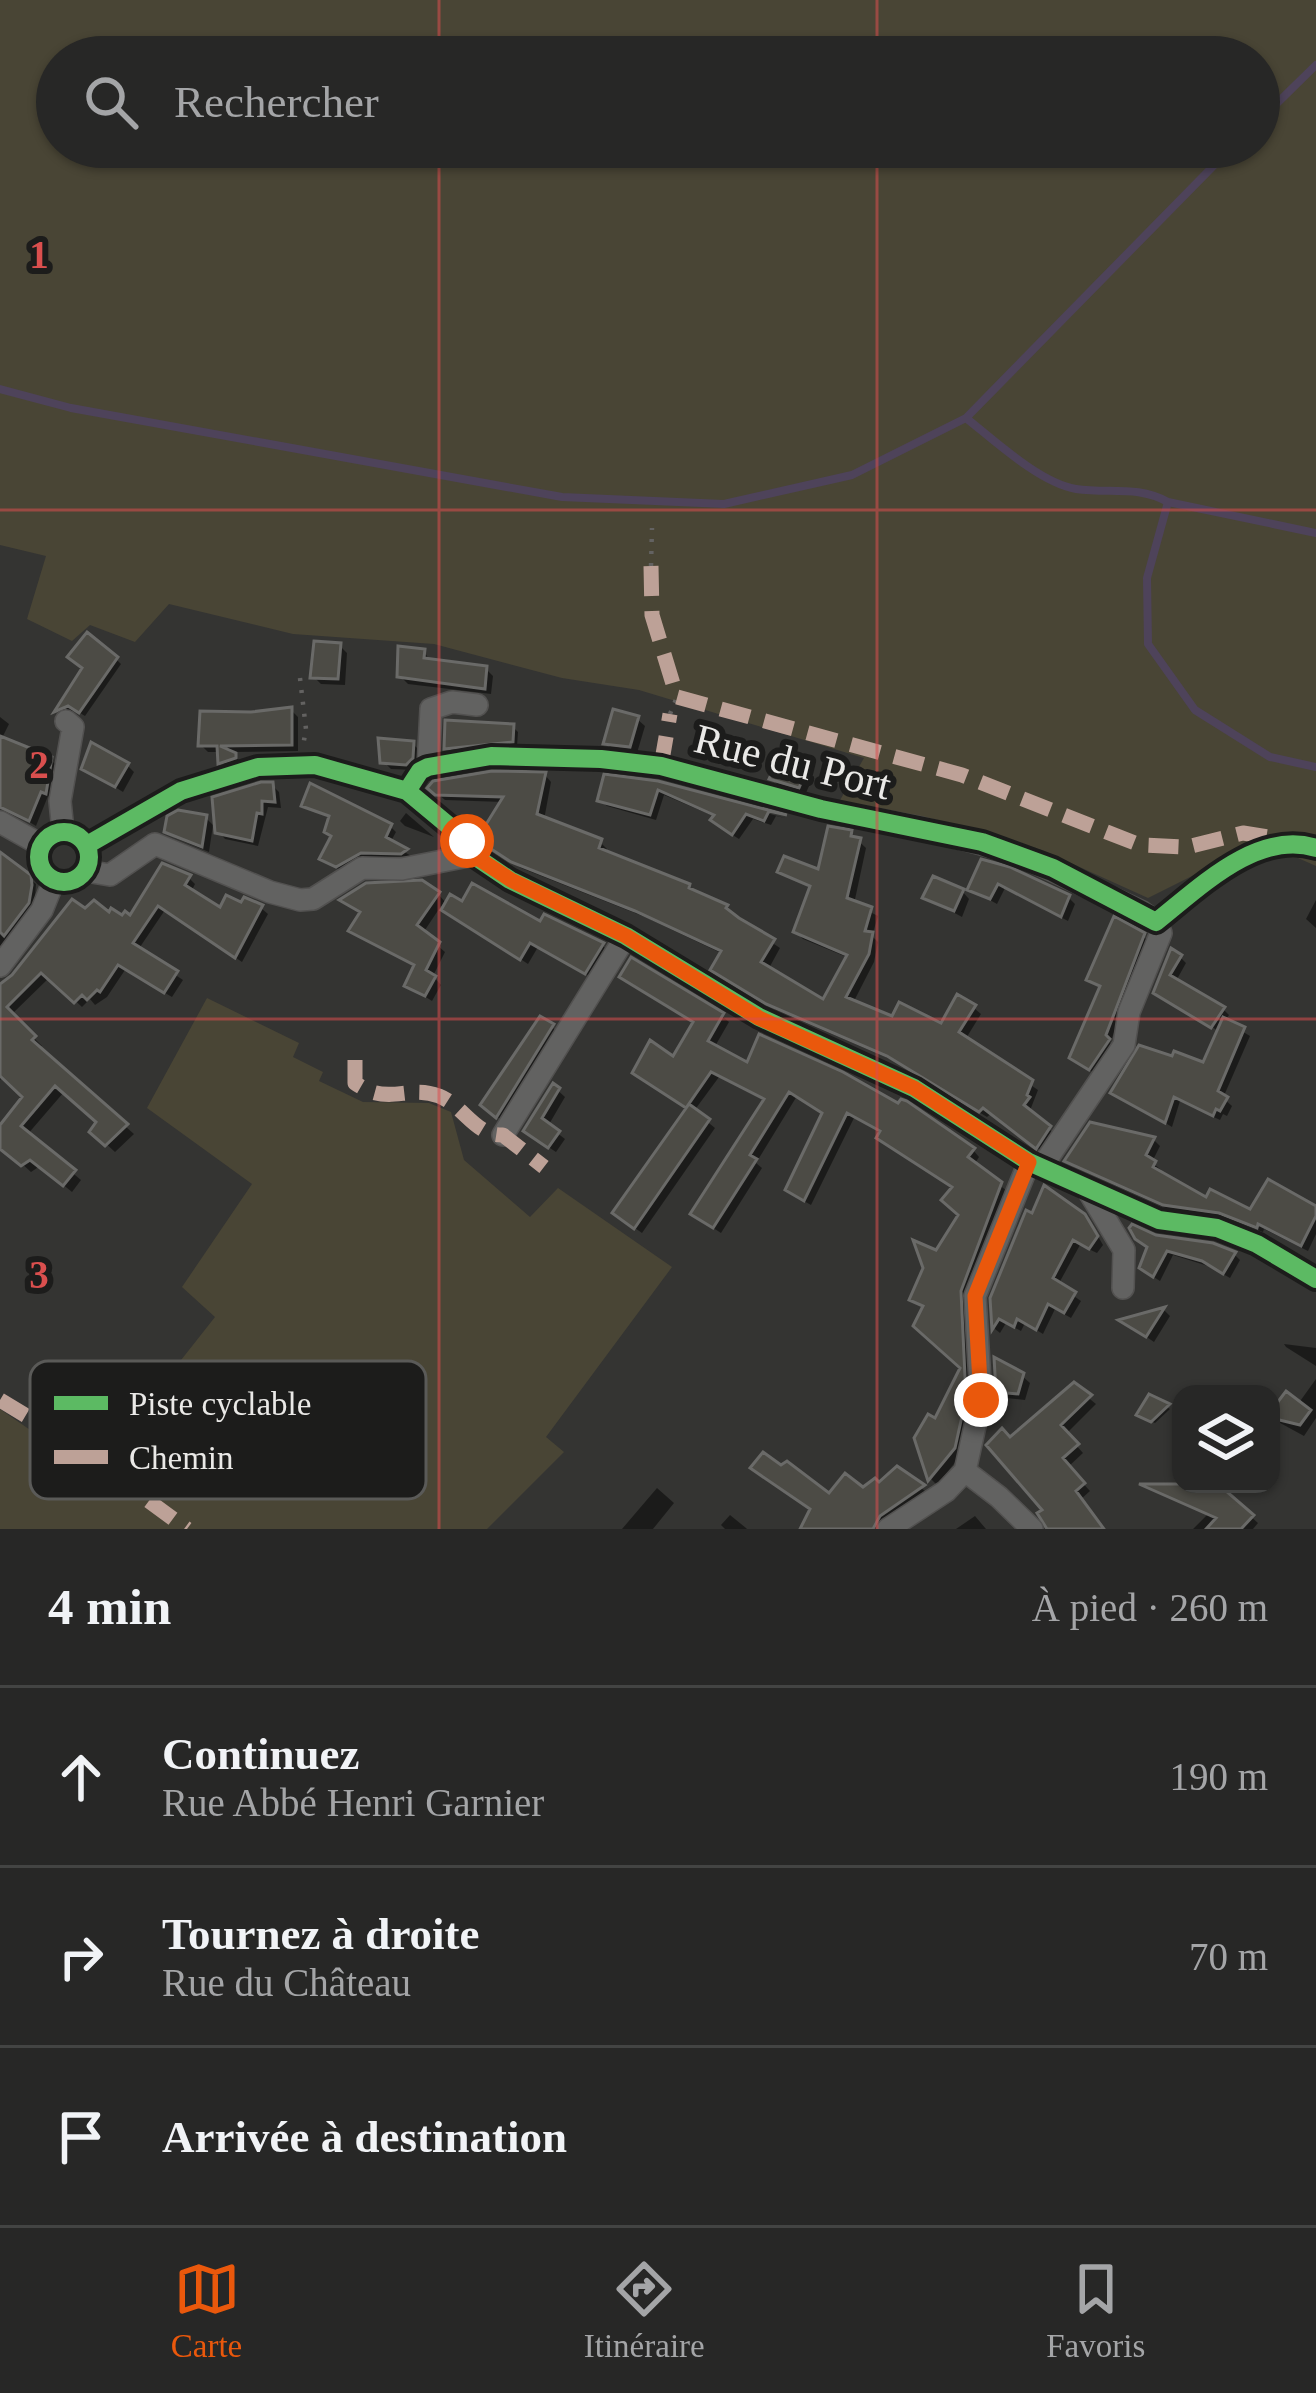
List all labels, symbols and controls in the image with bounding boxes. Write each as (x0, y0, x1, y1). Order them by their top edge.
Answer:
search box (36, 36, 1280, 168)
icon: search (78, 69, 144, 135)
text: Rechercher (174, 77, 379, 127)
text: 1 (29, 233, 49, 276)
street label: Rue du Port (690, 715, 896, 809)
text: 2 (29, 743, 49, 786)
route start (440, 814, 494, 868)
text: 3 (29, 1253, 49, 1296)
legend (30, 1361, 426, 1499)
route end (954, 1373, 1008, 1427)
map controls (1172, 1385, 1280, 1493)
button: layers (1172, 1385, 1280, 1493)
text: Piste cyclable (129, 1386, 311, 1422)
text: Chemin (129, 1440, 234, 1476)
text: 4 min (48, 1579, 171, 1635)
text: À pied · 260 m (1032, 1586, 1268, 1629)
text: Continuez (162, 1729, 360, 1779)
icon: ahead (48, 1744, 114, 1810)
text: 190 m (1169, 1755, 1268, 1798)
text: Rue Abbé Henri Garnier (162, 1781, 544, 1824)
text: Tournez à droite (162, 1909, 480, 1959)
icon: right (48, 1924, 114, 1990)
text: 70 m (1189, 1935, 1268, 1978)
text: Rue du Château (162, 1961, 411, 2004)
icon: arrive (48, 2104, 114, 2170)
text: Arrivée à destination (162, 2112, 567, 2162)
tab: Carte (171, 2256, 242, 2365)
tab: Itinéraire (584, 2256, 705, 2365)
tab: Favoris (1046, 2256, 1145, 2365)

